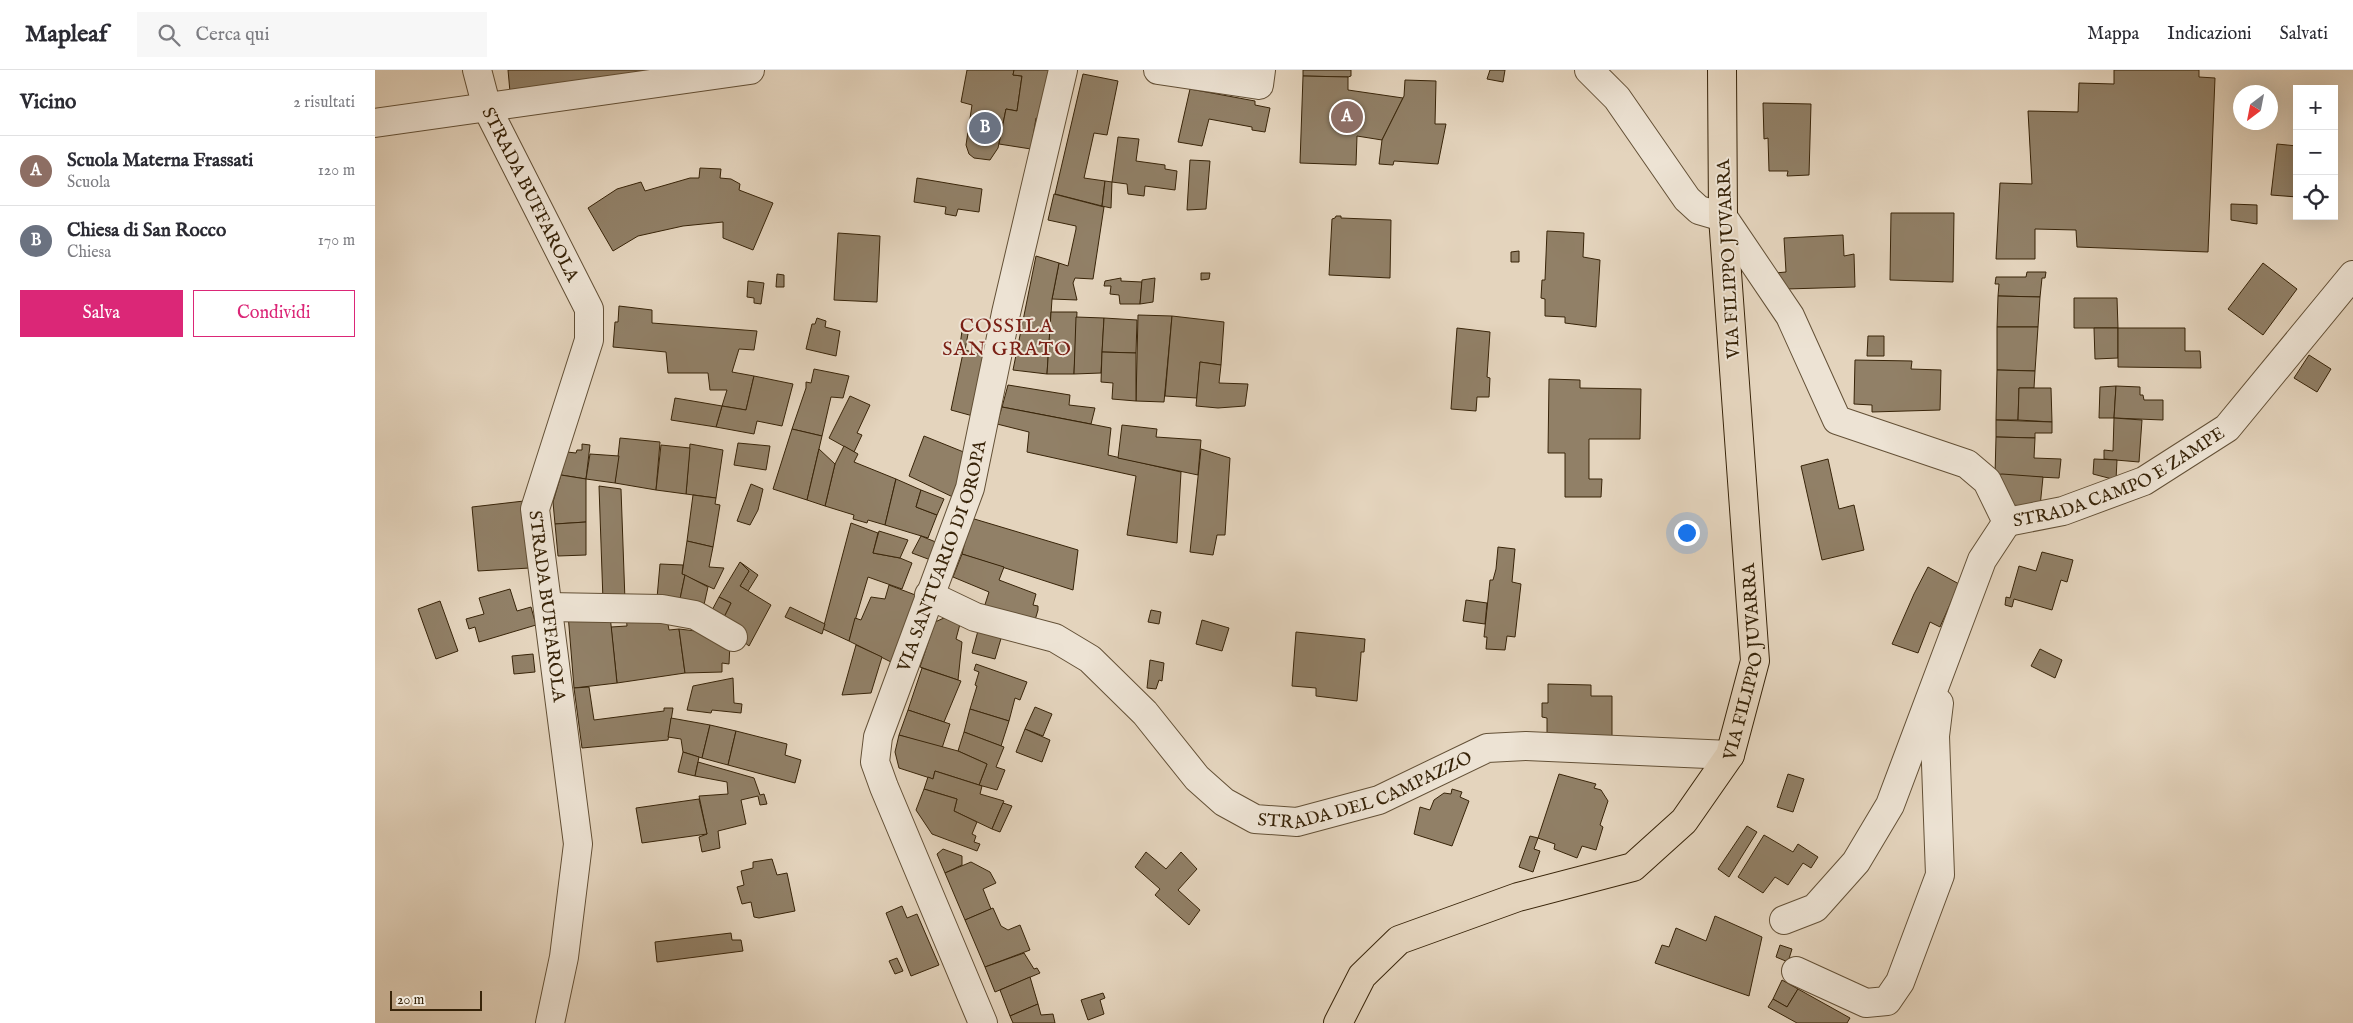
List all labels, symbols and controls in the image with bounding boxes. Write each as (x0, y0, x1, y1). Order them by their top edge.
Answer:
search box (137, 12, 487, 57)
text: Mapleaf (25, 19, 107, 50)
icon: search (155, 21, 183, 49)
text: Cerca qui (195, 23, 270, 47)
text: Mappa (2087, 23, 2139, 46)
text: Indicazioni (2167, 23, 2252, 46)
text: Salvati (2280, 23, 2328, 46)
north arrow (2233, 85, 2278, 130)
map controls (2293, 85, 2338, 220)
button: + (2293, 85, 2338, 130)
text: Vicino (20, 89, 76, 116)
text: 2 risultati (293, 93, 355, 113)
pin: A (1331, 98, 1363, 136)
street label: STRADA BUFFAROLA (476, 104, 584, 287)
pin: B (969, 109, 1001, 147)
button: − (2293, 130, 2338, 175)
text: Scuola Materna Frassati (67, 149, 253, 173)
street label: VIA FILIPPO JUVARRA (1713, 158, 1746, 360)
text: A (31, 161, 41, 181)
text: 120 m (318, 161, 355, 181)
text: Scuola (67, 173, 110, 193)
button: locate (2293, 175, 2338, 220)
text: Chiesa di San Rocco (67, 219, 226, 243)
text: B (31, 231, 41, 251)
text: 170 m (318, 231, 355, 251)
text: Chiesa (67, 243, 111, 263)
button: Salva (20, 290, 183, 337)
button: Condividi (193, 290, 355, 337)
district label: COSSILA SAN GRATO (942, 314, 1072, 362)
street label: STRADA CAMPO E ZAMPE (2011, 422, 2230, 534)
street label: VIA SANTUARIO DI OROPA (893, 438, 993, 676)
street label: STRADA BUFFAROLA (522, 509, 570, 704)
your location (1674, 520, 1700, 546)
street label: VIA FILIPPO JUVARRA (1719, 562, 1768, 764)
street label: STRADA DEL CAMPAZZO (1257, 747, 1476, 836)
scale bar (390, 988, 483, 1011)
text: 20 m (397, 991, 424, 1009)

